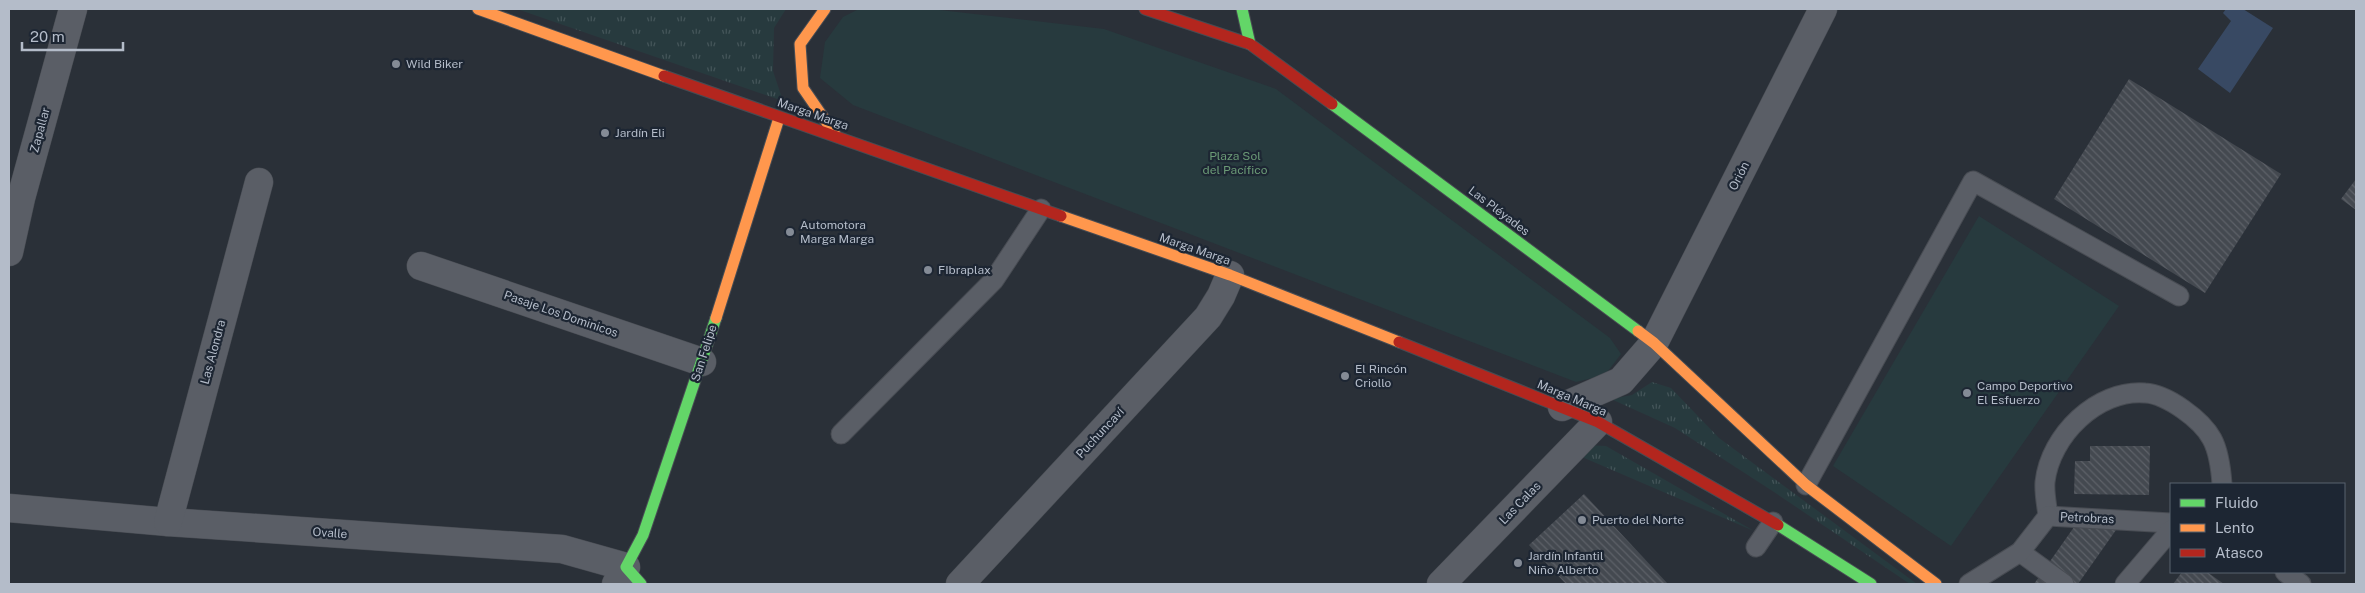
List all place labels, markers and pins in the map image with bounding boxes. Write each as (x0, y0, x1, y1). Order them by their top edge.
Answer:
place label: Wild Biker (406, 57, 463, 71)
marker: Wild Biker (390, 58, 402, 70)
place label: Jardín Eli (615, 126, 665, 140)
marker: Jardín Eli (599, 127, 611, 139)
place label: Automotora Marga Marga (800, 218, 874, 246)
marker: Automotora Marga Marga (784, 226, 796, 238)
place label: FIbraplax (938, 263, 991, 277)
marker: FIbraplax (922, 264, 934, 276)
place label: El Rincón Criollo (1355, 362, 1407, 390)
marker: El Rincón Criollo (1339, 370, 1351, 382)
place label: Campo Deportivo El Esfuerzo (1977, 379, 2073, 407)
marker: Campo Deportivo El Esfuerzo (1961, 387, 1973, 399)
place label: Puerto del Norte (1592, 513, 1684, 527)
marker: Puerto del Norte (1576, 514, 1588, 526)
place label: Jardín Infantil Niño Alberto (1528, 549, 1604, 577)
marker: Jardín Infantil Niño Alberto (1512, 557, 1524, 569)

